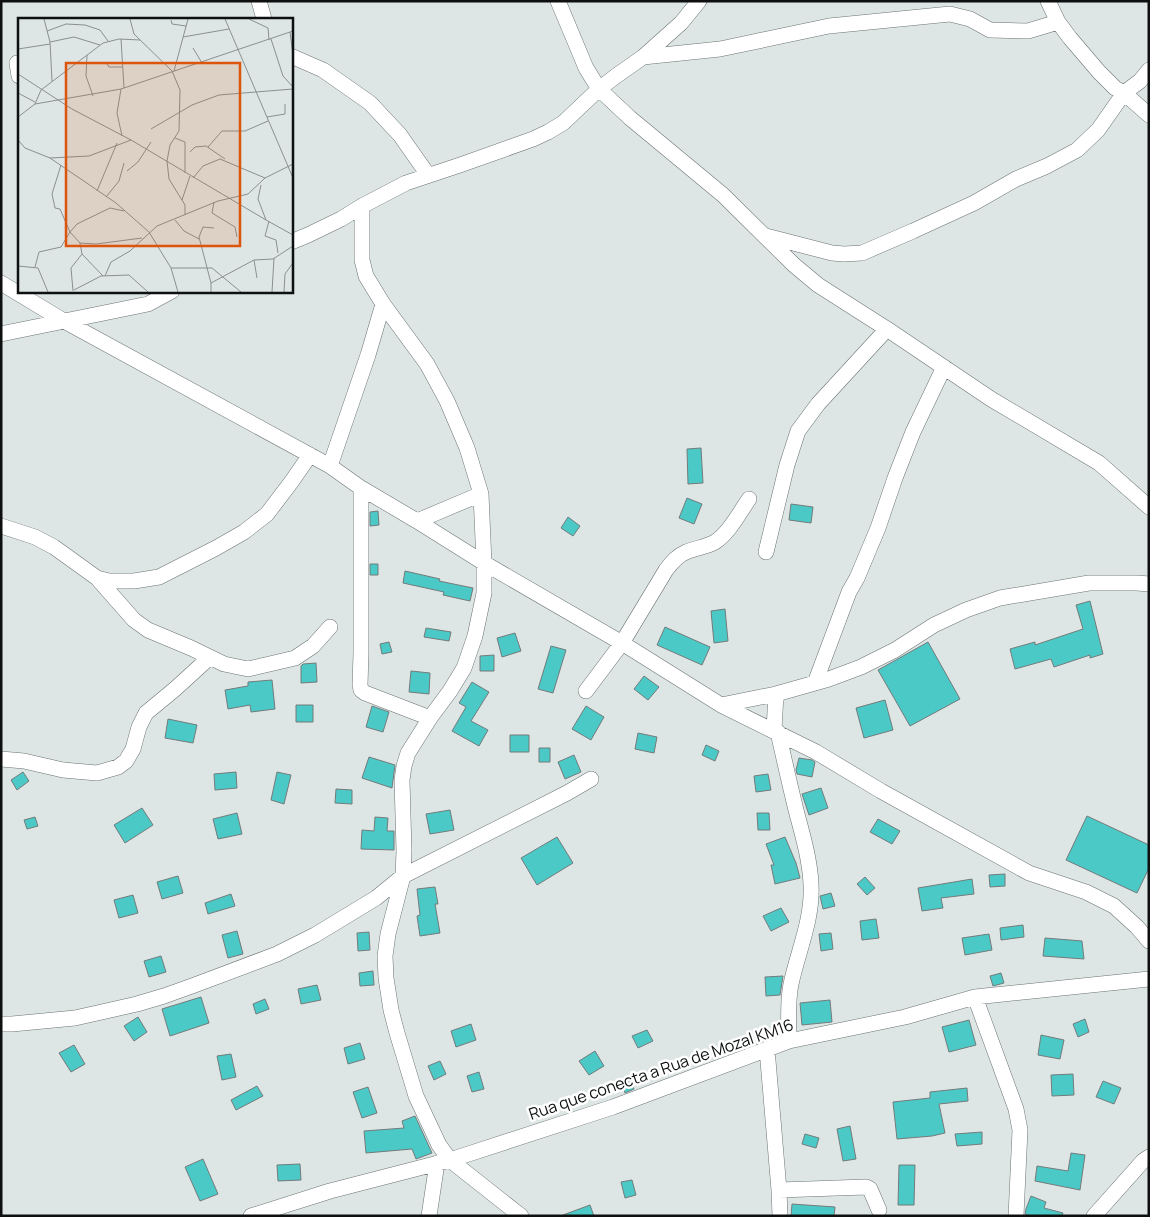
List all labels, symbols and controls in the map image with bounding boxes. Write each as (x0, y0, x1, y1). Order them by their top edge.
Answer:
inset map (18, 18, 292, 292)
street label: Rua que conecta a Rua de Mozal KM16 (526, 1013, 796, 1125)

